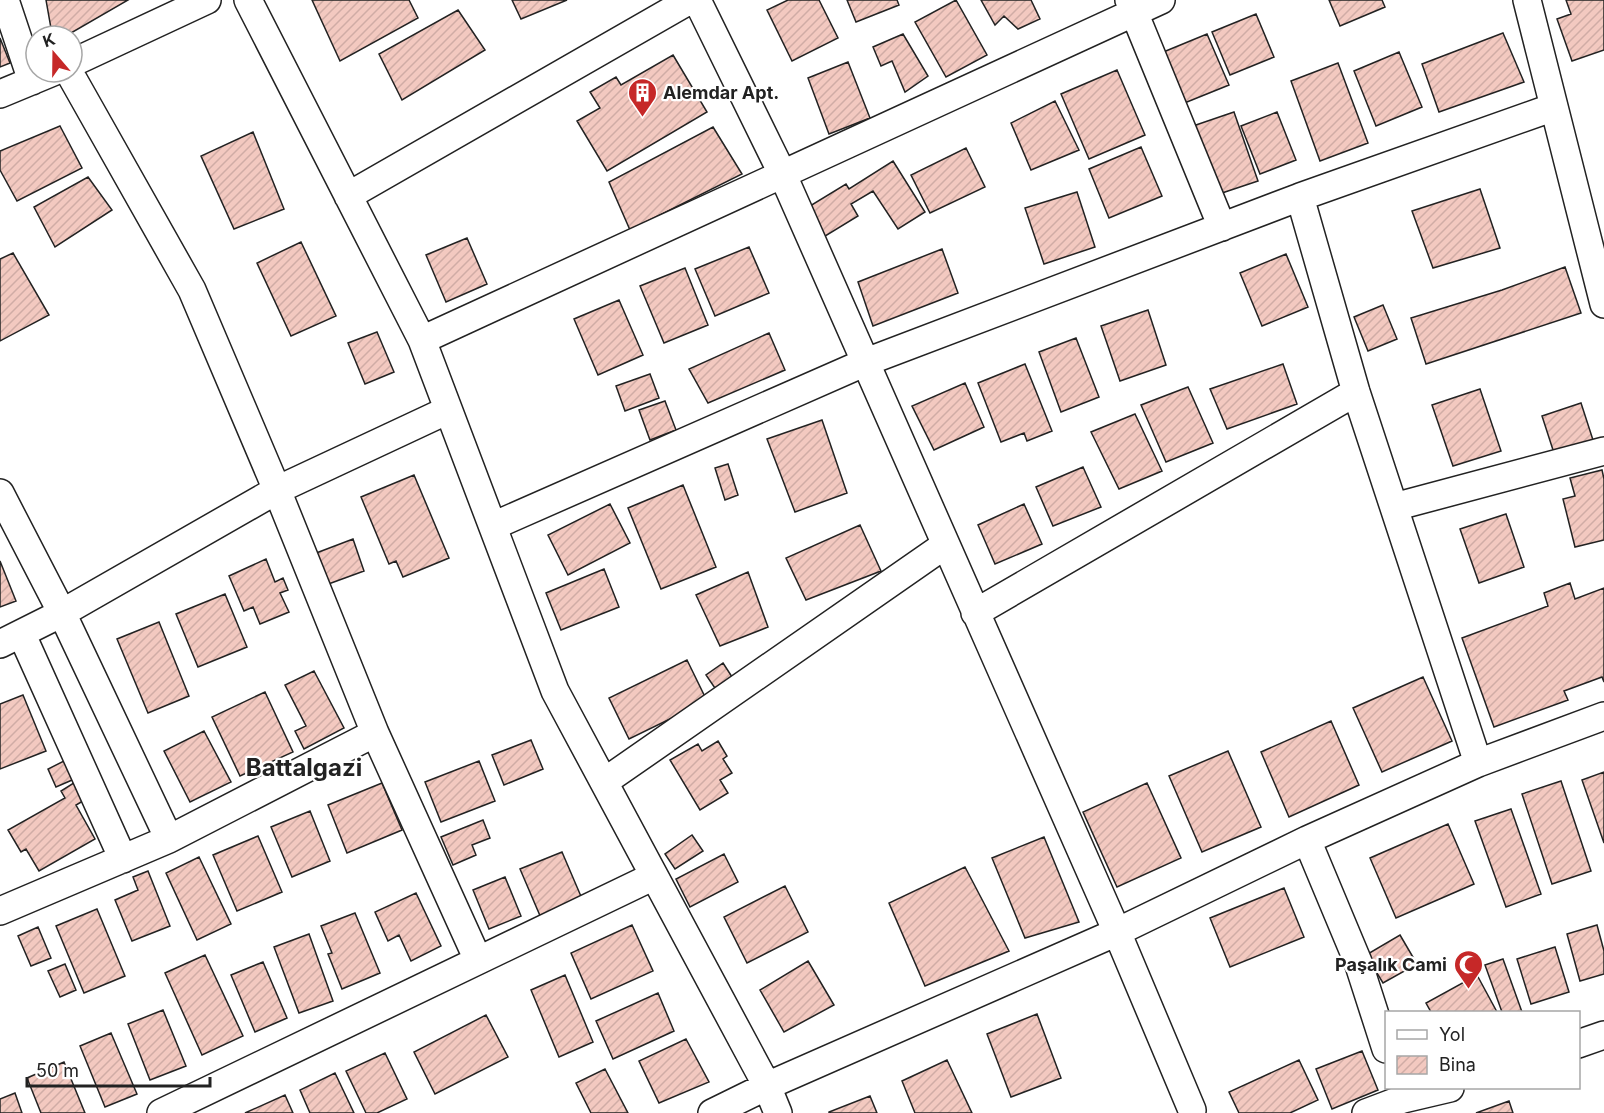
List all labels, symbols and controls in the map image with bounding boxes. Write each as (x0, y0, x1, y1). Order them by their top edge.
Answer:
north arrow (24, 24, 84, 84)
text: K (40, 28, 58, 51)
building icon: Alemdar Apt. (626, 76, 658, 118)
place label: Alemdar Apt. (663, 82, 779, 103)
district label: Battalgazi (246, 753, 362, 782)
mosque icon: Paşalık Cami (1452, 948, 1484, 990)
place label: Paşalık Cami (1335, 954, 1447, 975)
legend (1385, 1011, 1580, 1089)
text: Yol (1439, 1024, 1465, 1045)
scale bar (27, 1050, 210, 1088)
text: Bina (1439, 1054, 1476, 1075)
text: 50 m (36, 1060, 79, 1081)

